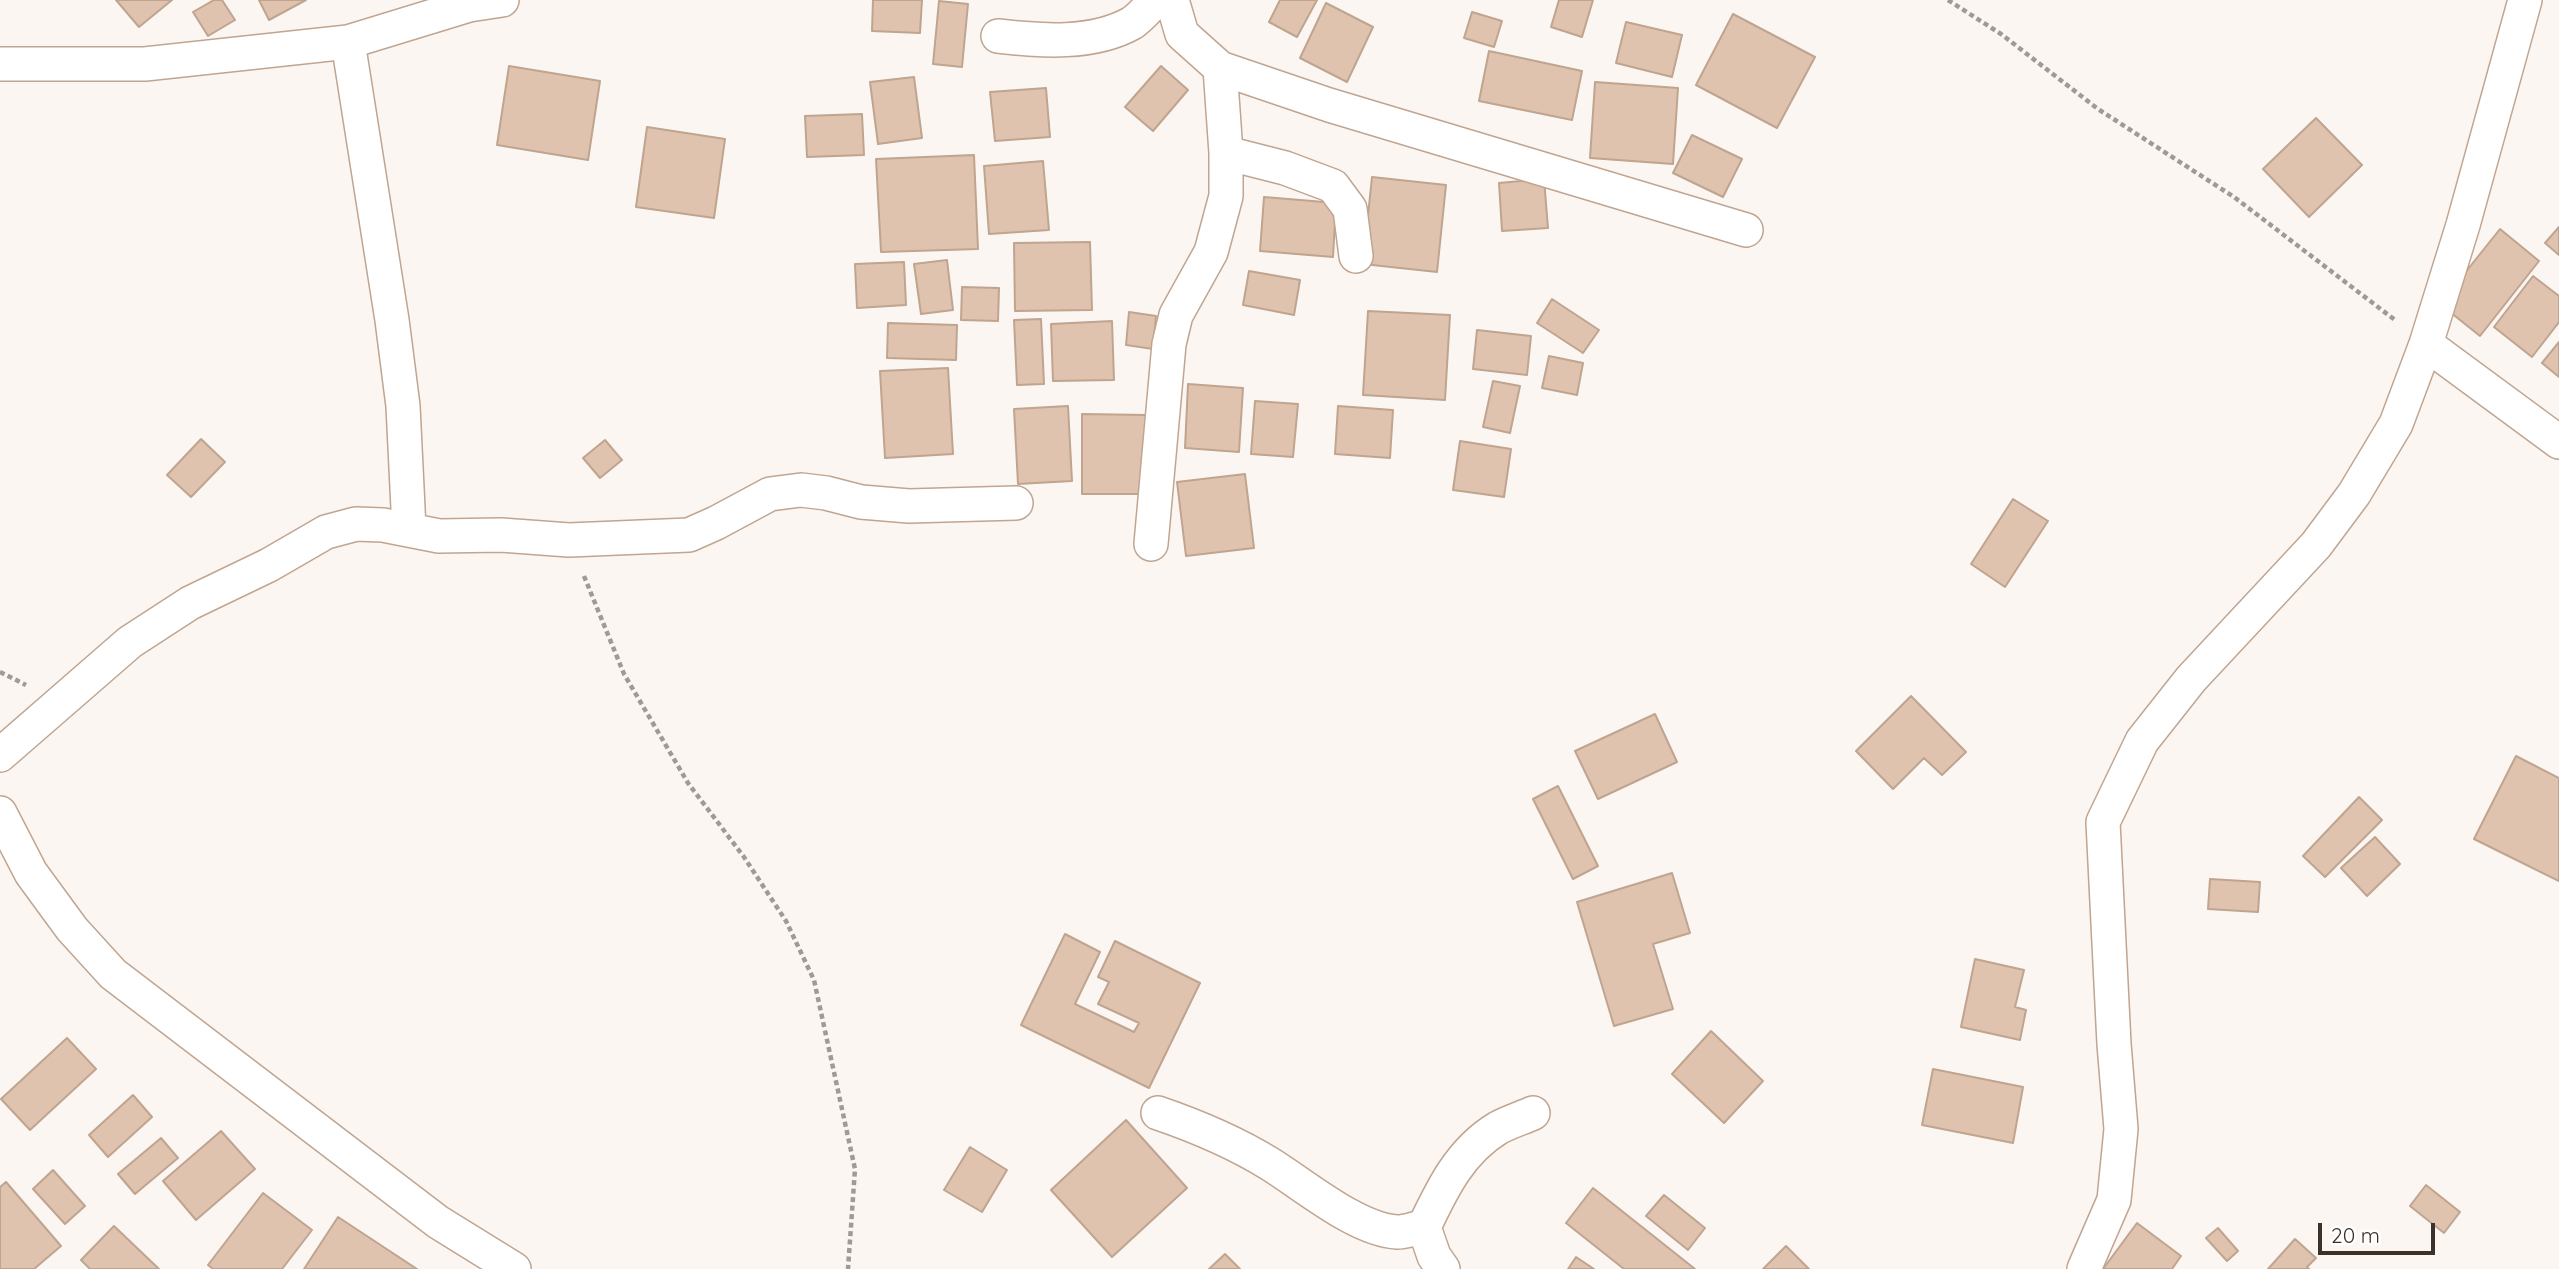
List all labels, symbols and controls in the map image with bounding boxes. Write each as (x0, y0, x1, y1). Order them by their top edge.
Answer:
scale bar (2321, 1210, 2438, 1254)
text: 20 m (2331, 1222, 2380, 1248)

